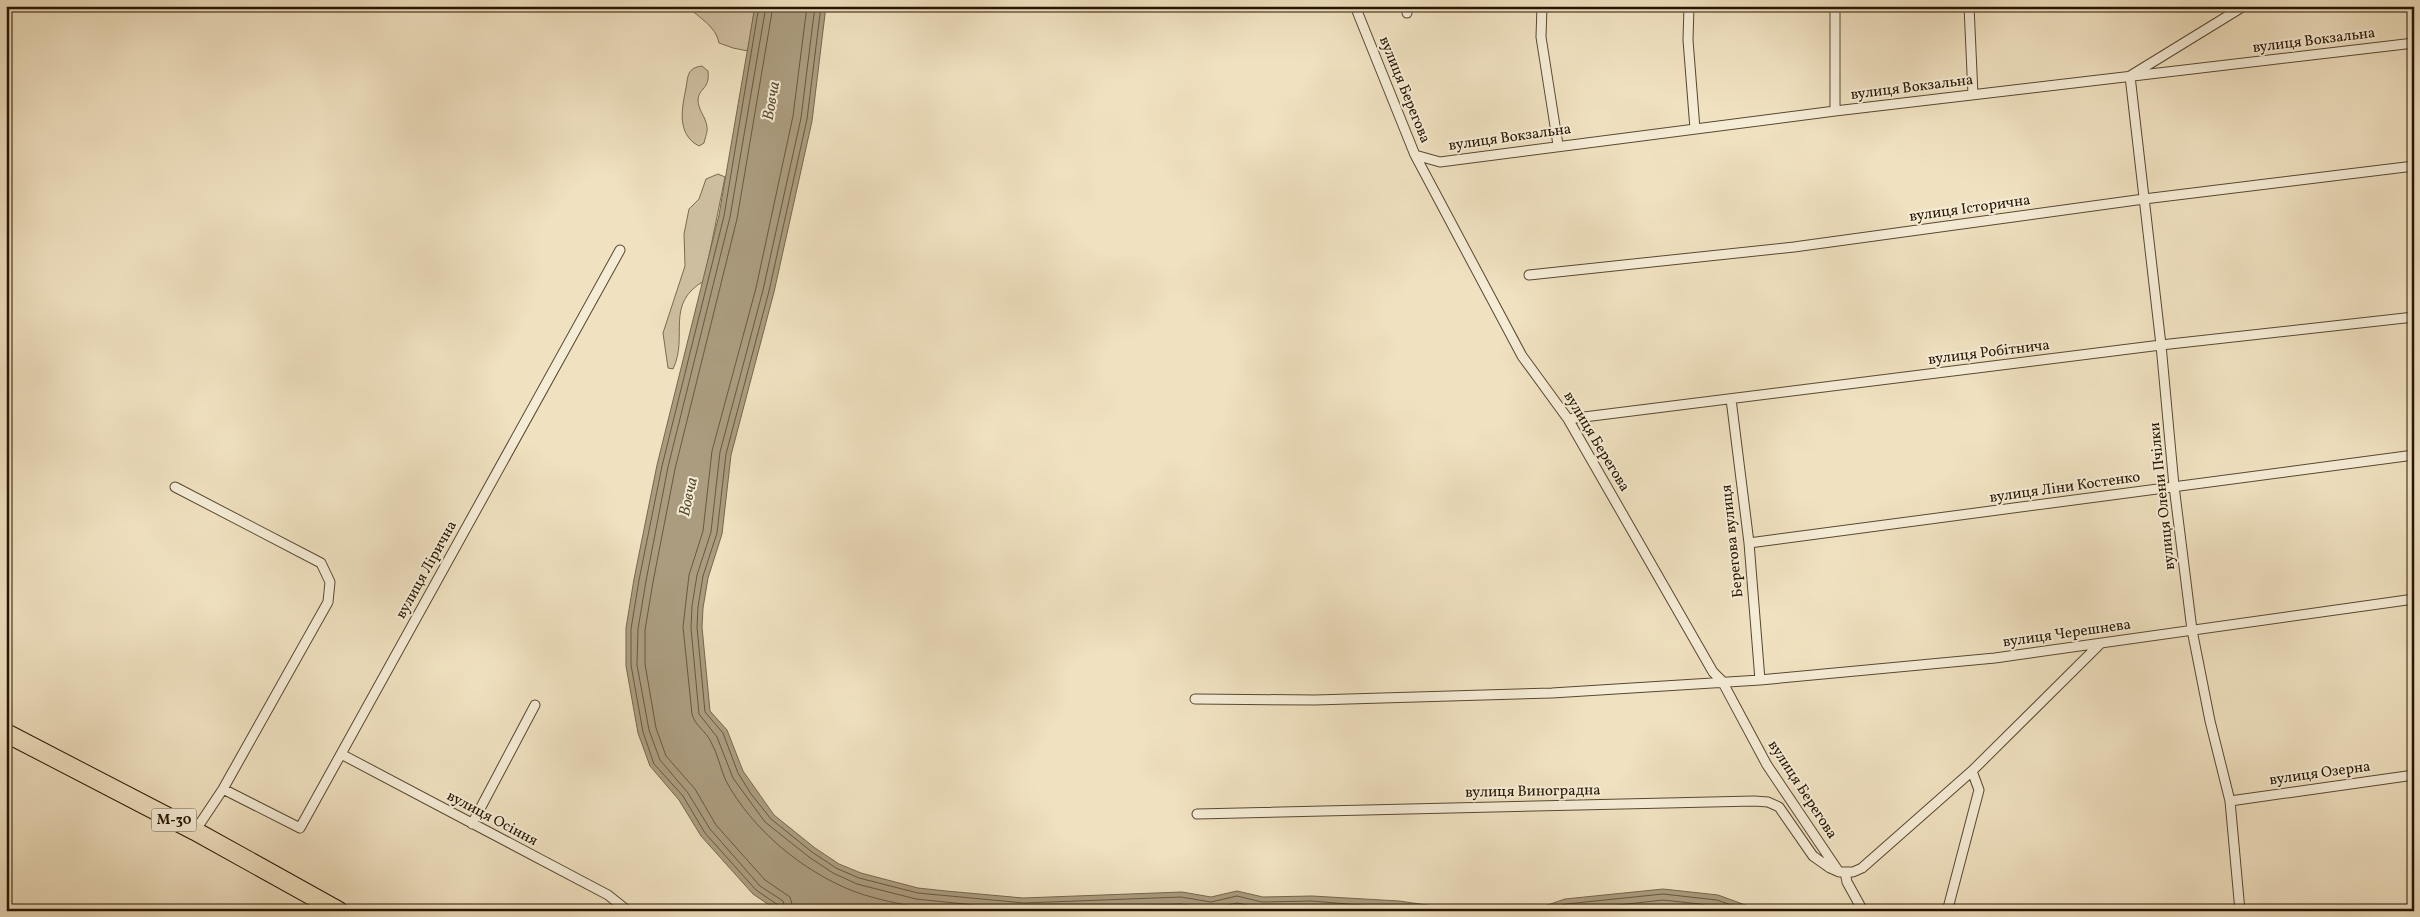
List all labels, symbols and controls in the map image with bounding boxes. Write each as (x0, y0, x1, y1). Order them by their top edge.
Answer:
street label: вулиця Вокзальна (2251, 23, 2377, 59)
street label: вулиця Берегова (1373, 33, 1435, 147)
street label: вулиця Вокзальна (1849, 70, 1975, 106)
water label: Вовча (758, 79, 786, 122)
street label: вулиця Вокзальна (1447, 119, 1573, 157)
street label: вулиця Історична (1908, 190, 2032, 228)
street label: вулиця Робітнича (1927, 335, 2051, 371)
street label: вулиця Берегова (1558, 388, 1634, 496)
street label: вулиця Олени Пчілки (2145, 421, 2181, 571)
street label: вулиця Ліни Костенко (1988, 467, 2142, 509)
water label: Вовча (674, 475, 704, 518)
street label: Берегова вулиця (1717, 483, 1749, 599)
street label: вулиця Лірична (391, 517, 463, 623)
street label: вулиця Черешнева (2002, 615, 2132, 653)
street label: вулиця Берегова (1762, 737, 1842, 843)
street label: вулиця Озерна (2268, 757, 2372, 791)
street label: вулиця Виноградна (1465, 780, 1601, 804)
street label: вулиця Осіння (443, 786, 541, 852)
road number: М-30 (152, 808, 196, 832)

